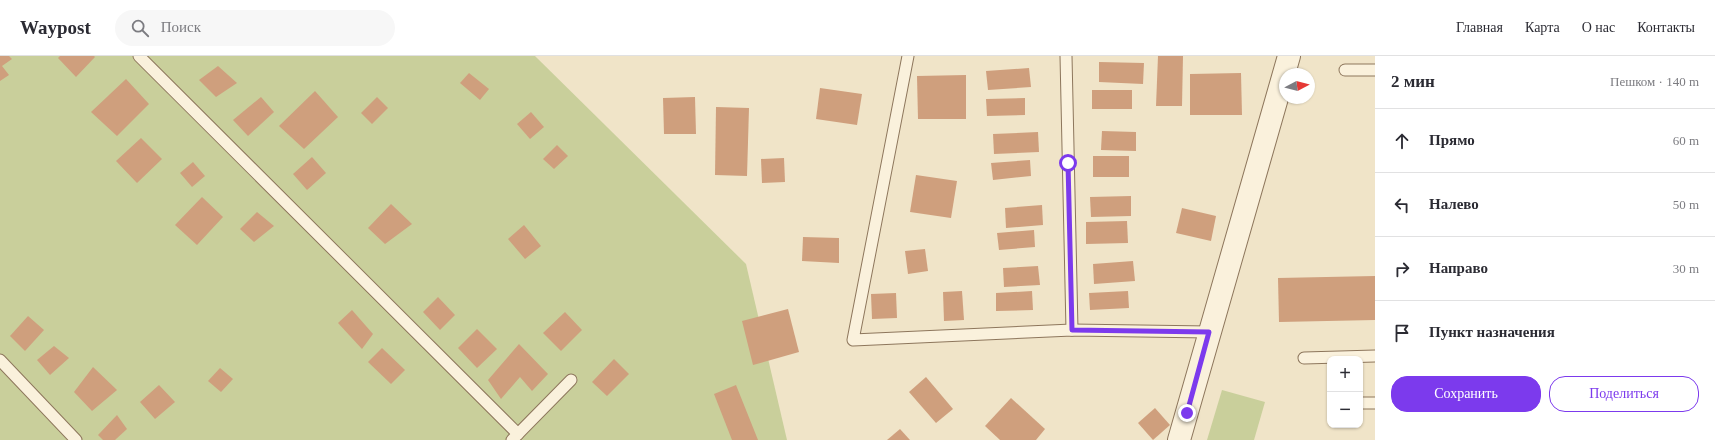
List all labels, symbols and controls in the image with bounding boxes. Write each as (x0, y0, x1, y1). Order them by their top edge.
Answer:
search box (115, 10, 395, 46)
text: Waypost (20, 17, 91, 38)
icon: search (129, 17, 151, 39)
text: Поиск (161, 19, 201, 35)
text: Главная (1456, 20, 1503, 35)
text: Карта (1525, 20, 1560, 35)
text: О нас (1582, 20, 1615, 35)
text: Контакты (1637, 20, 1695, 35)
north arrow (1279, 68, 1315, 104)
text: 2 мин (1391, 72, 1435, 91)
text: Пешком · 140 m (1610, 74, 1699, 89)
icon: ahead (1391, 130, 1413, 152)
text: Прямо (1429, 132, 1475, 148)
text: 60 m (1673, 133, 1699, 148)
route start (1059, 154, 1077, 172)
icon: left (1391, 194, 1413, 216)
text: Налево (1429, 196, 1479, 212)
text: 50 m (1673, 197, 1699, 212)
icon: right (1391, 258, 1413, 280)
text: Направо (1429, 260, 1488, 276)
text: 30 m (1673, 261, 1699, 276)
icon: arrive (1391, 322, 1413, 344)
text: Пункт назначения (1429, 324, 1555, 340)
map controls (1327, 356, 1363, 428)
button: + (1327, 356, 1363, 392)
button: Сохранить (1391, 376, 1541, 412)
button: Поделиться (1549, 376, 1699, 412)
button: − (1327, 392, 1363, 428)
route end (1178, 404, 1196, 422)

